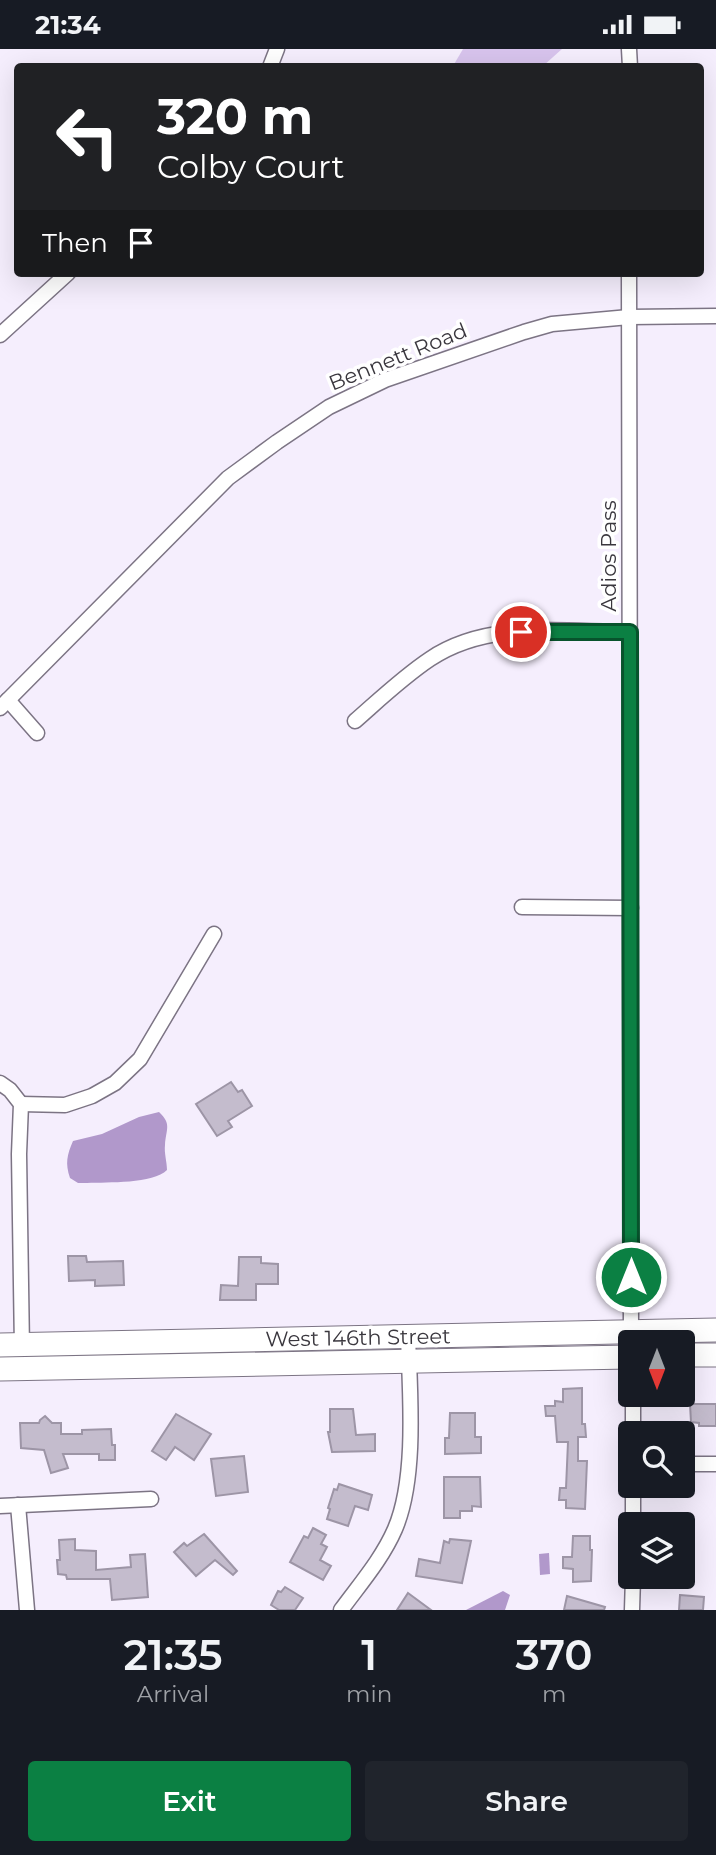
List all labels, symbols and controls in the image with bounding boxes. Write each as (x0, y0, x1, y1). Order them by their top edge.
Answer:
text: 21:34 (35, 9, 101, 41)
text: 320 m (157, 87, 313, 146)
icon: left (42, 91, 133, 182)
text: Colby Court (157, 147, 344, 186)
icon: arrive (122, 224, 160, 262)
text: Then (42, 227, 108, 259)
street label: Bennett Road (325, 317, 471, 396)
street label: Adios Pass (596, 500, 621, 612)
pin (491, 602, 551, 662)
icon: arrive (502, 613, 540, 651)
position arrow (594, 1240, 668, 1314)
street label: West 146th Street (265, 1323, 451, 1352)
north arrow (618, 1330, 695, 1407)
map controls (618, 1330, 695, 1589)
button: search (618, 1421, 695, 1498)
button: layers (618, 1512, 695, 1589)
text: 21:35 (123, 1629, 223, 1681)
text: 1 (361, 1629, 377, 1681)
text: 370 (516, 1629, 593, 1681)
text: Arrival (137, 1680, 209, 1708)
text: min (346, 1680, 392, 1708)
text: m (542, 1680, 566, 1708)
button: Exit (28, 1761, 351, 1841)
button: Share (365, 1761, 688, 1841)

